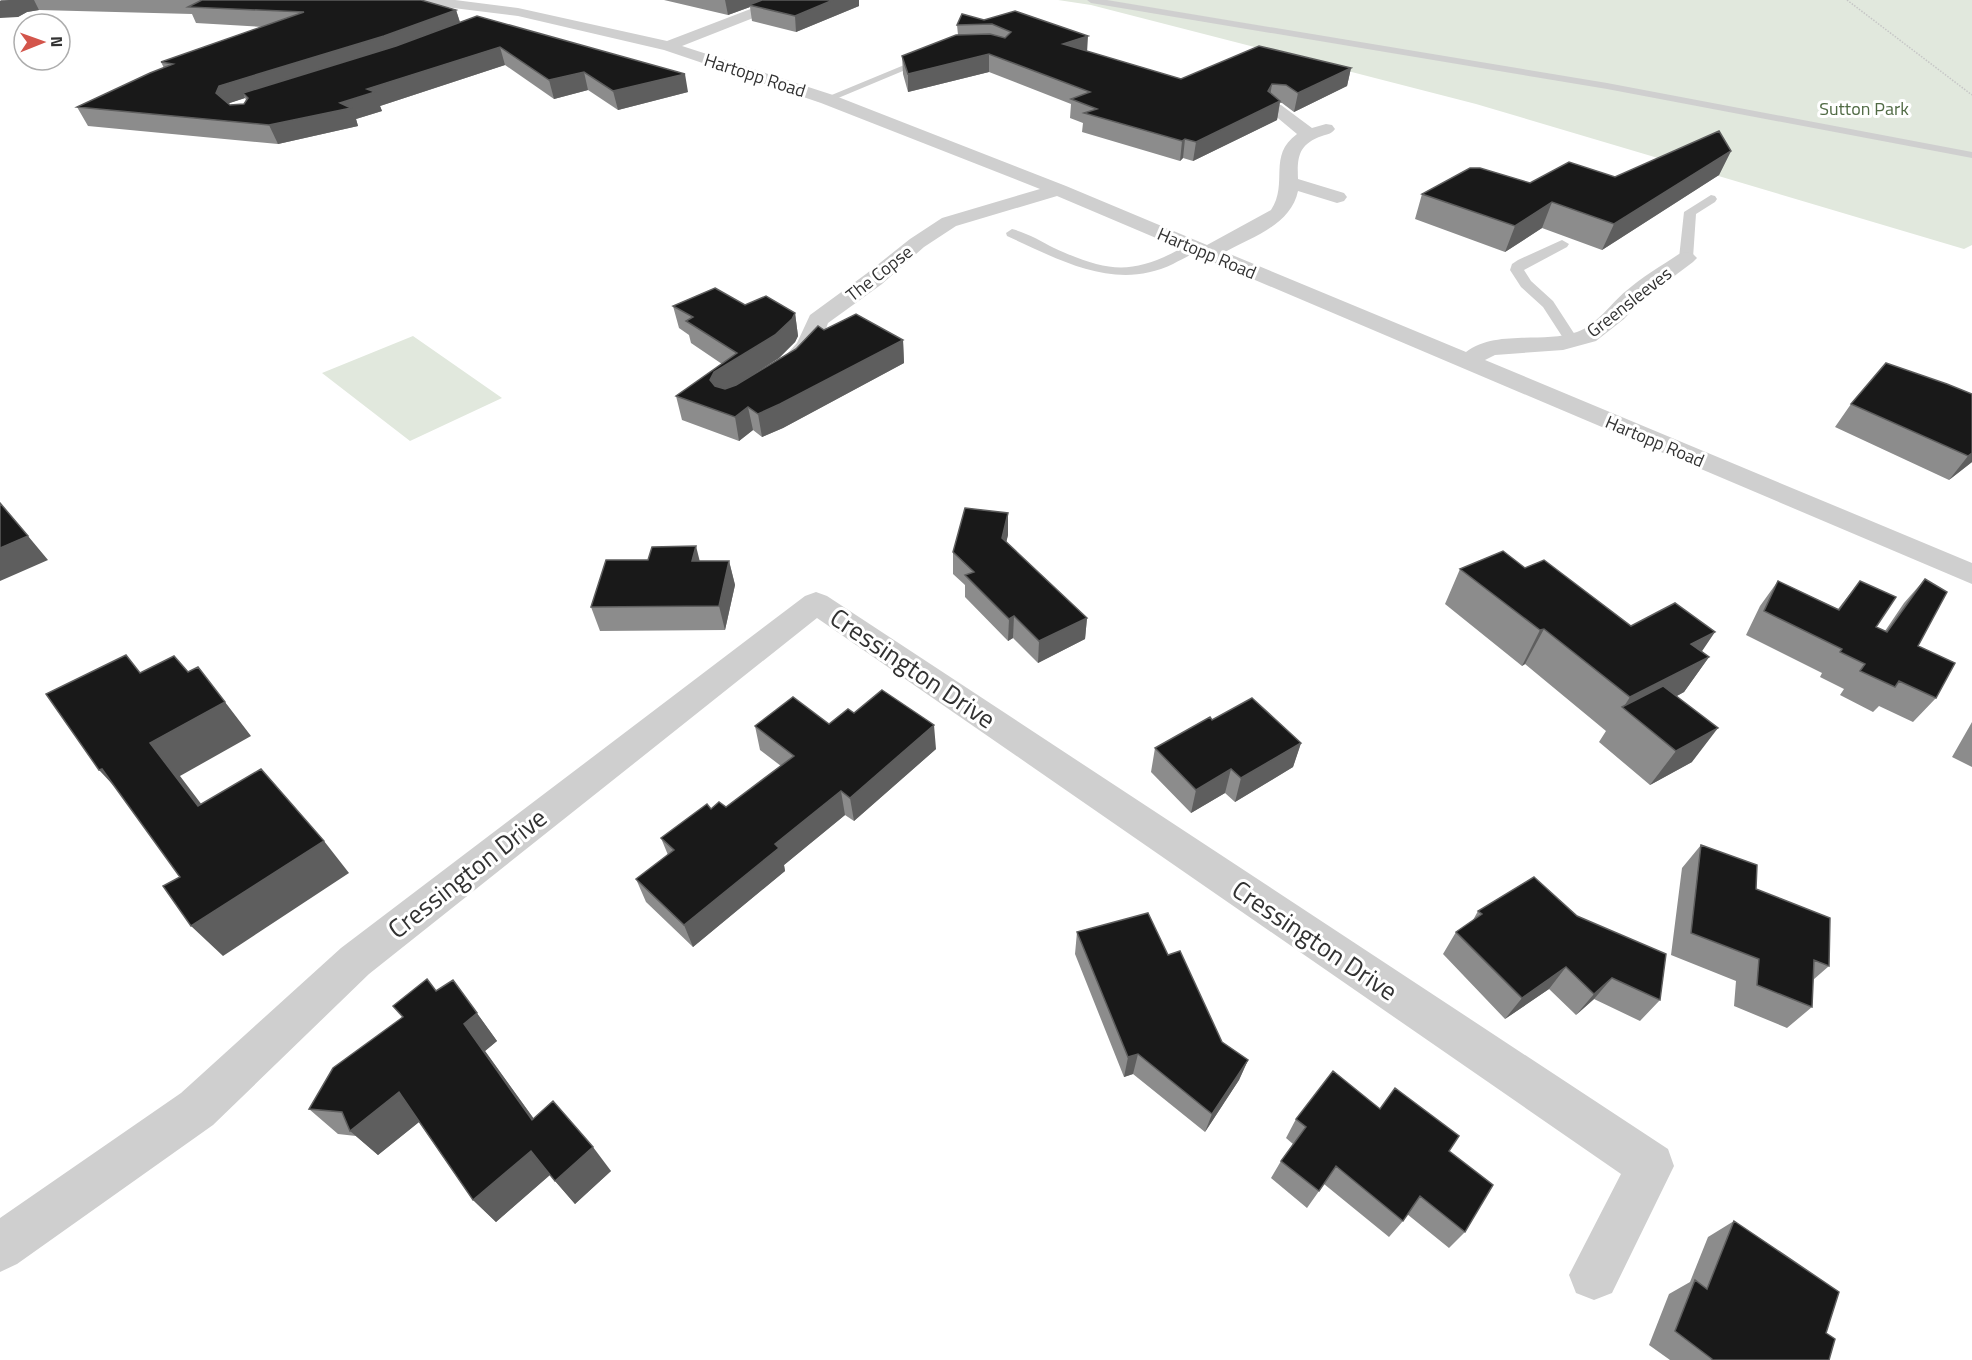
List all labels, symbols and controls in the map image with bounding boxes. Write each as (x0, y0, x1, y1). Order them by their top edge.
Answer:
north arrow (12, 12, 72, 72)
text: N (45, 36, 69, 47)
street label: Hartopp Road (701, 46, 809, 104)
park label: Sutton Park (1819, 95, 1909, 122)
street label: Hartopp Road (1153, 220, 1261, 286)
street label: The Copse (840, 238, 918, 308)
street label: Greensleeves (1581, 260, 1677, 344)
street label: Hartopp Road (1601, 408, 1709, 474)
street label: Cressington Drive (822, 598, 1004, 738)
street label: Cressington Drive (379, 798, 555, 948)
street label: Cressington Drive (1224, 870, 1406, 1010)

